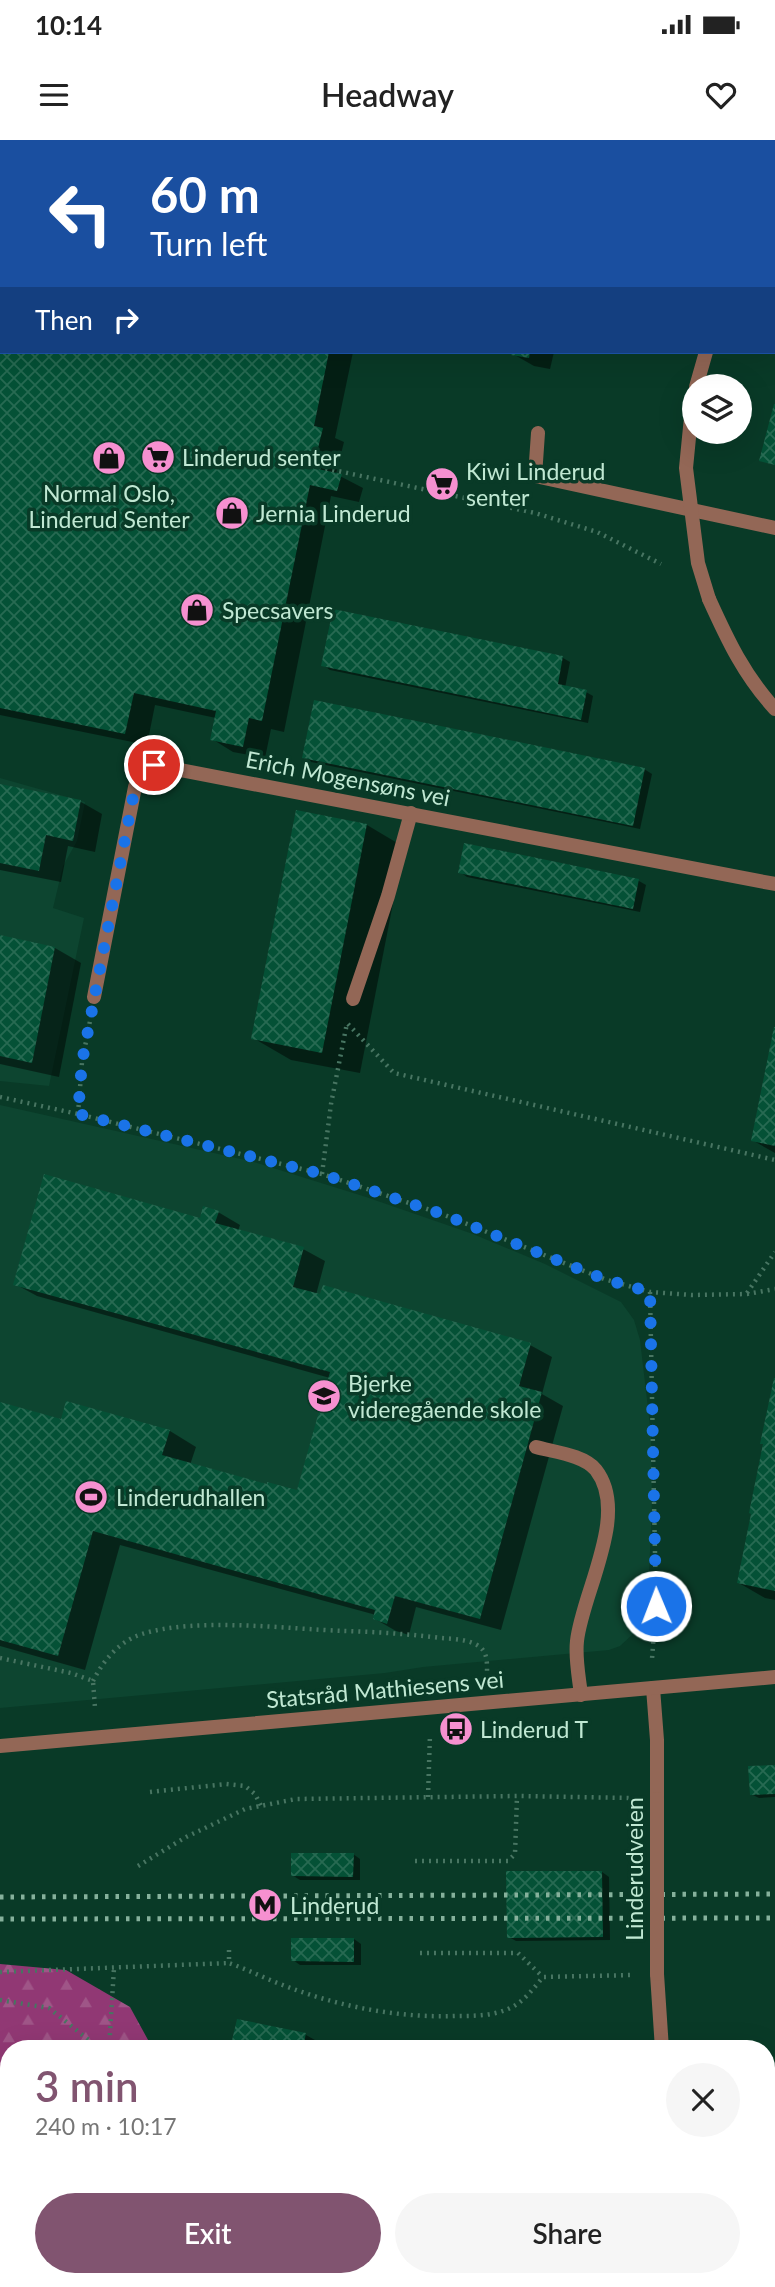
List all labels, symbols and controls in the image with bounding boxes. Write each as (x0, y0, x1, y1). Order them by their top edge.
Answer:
text: 10:14 (35, 9, 102, 41)
text: Headway (321, 75, 454, 114)
icon: menu (35, 76, 73, 114)
icon: heart (702, 76, 740, 114)
text: 60 m (150, 165, 260, 223)
icon: left (35, 168, 126, 259)
text: Turn left (150, 224, 267, 263)
icon: right (107, 301, 145, 339)
text: Then (35, 304, 93, 336)
map controls (682, 374, 752, 444)
button: layers (682, 374, 752, 444)
supermarket icon: Linderud senter (139, 438, 177, 476)
shop icon: Normal Oslo, Linderud Senter (90, 439, 128, 477)
place label: Linderud senter (182, 443, 341, 471)
place label: Kiwi Linderud senter (466, 457, 606, 511)
supermarket icon: Kiwi Linderud senter (423, 465, 461, 503)
place label: Normal Oslo, Linderud Senter (28, 479, 190, 533)
shop icon: Jernia Linderud (213, 494, 251, 532)
place label: Jernia Linderud (256, 499, 411, 527)
shop icon: Specsavers (178, 591, 216, 629)
place label: Specsavers (222, 596, 333, 624)
pin (124, 735, 184, 795)
street label: Erich Mogensøns vei (243, 744, 453, 812)
icon: arrive (135, 746, 173, 784)
place label: Bjerke videregående skole (348, 1369, 541, 1423)
school or university icon: Bjerke videregående skole (305, 1377, 343, 1415)
sports icon: Linderudhallen (72, 1478, 110, 1516)
place label: Linderudhallen (116, 1483, 265, 1511)
position arrow (619, 1569, 693, 1643)
street label: Statsråd Mathiesens vei (265, 1665, 505, 1713)
bus stop icon: Linderud T (437, 1710, 475, 1748)
place label: Linderud T (480, 1715, 588, 1743)
street label: Linderudveien (620, 1797, 648, 1941)
metro station icon: Linderud (246, 1886, 284, 1924)
place label: Linderud (290, 1891, 379, 1919)
text: 3 min (35, 2061, 139, 2111)
button: close (666, 2063, 740, 2137)
text: 240 m · 10:17 (35, 2112, 177, 2140)
button: Exit (35, 2193, 381, 2273)
button: Share (395, 2193, 740, 2273)

